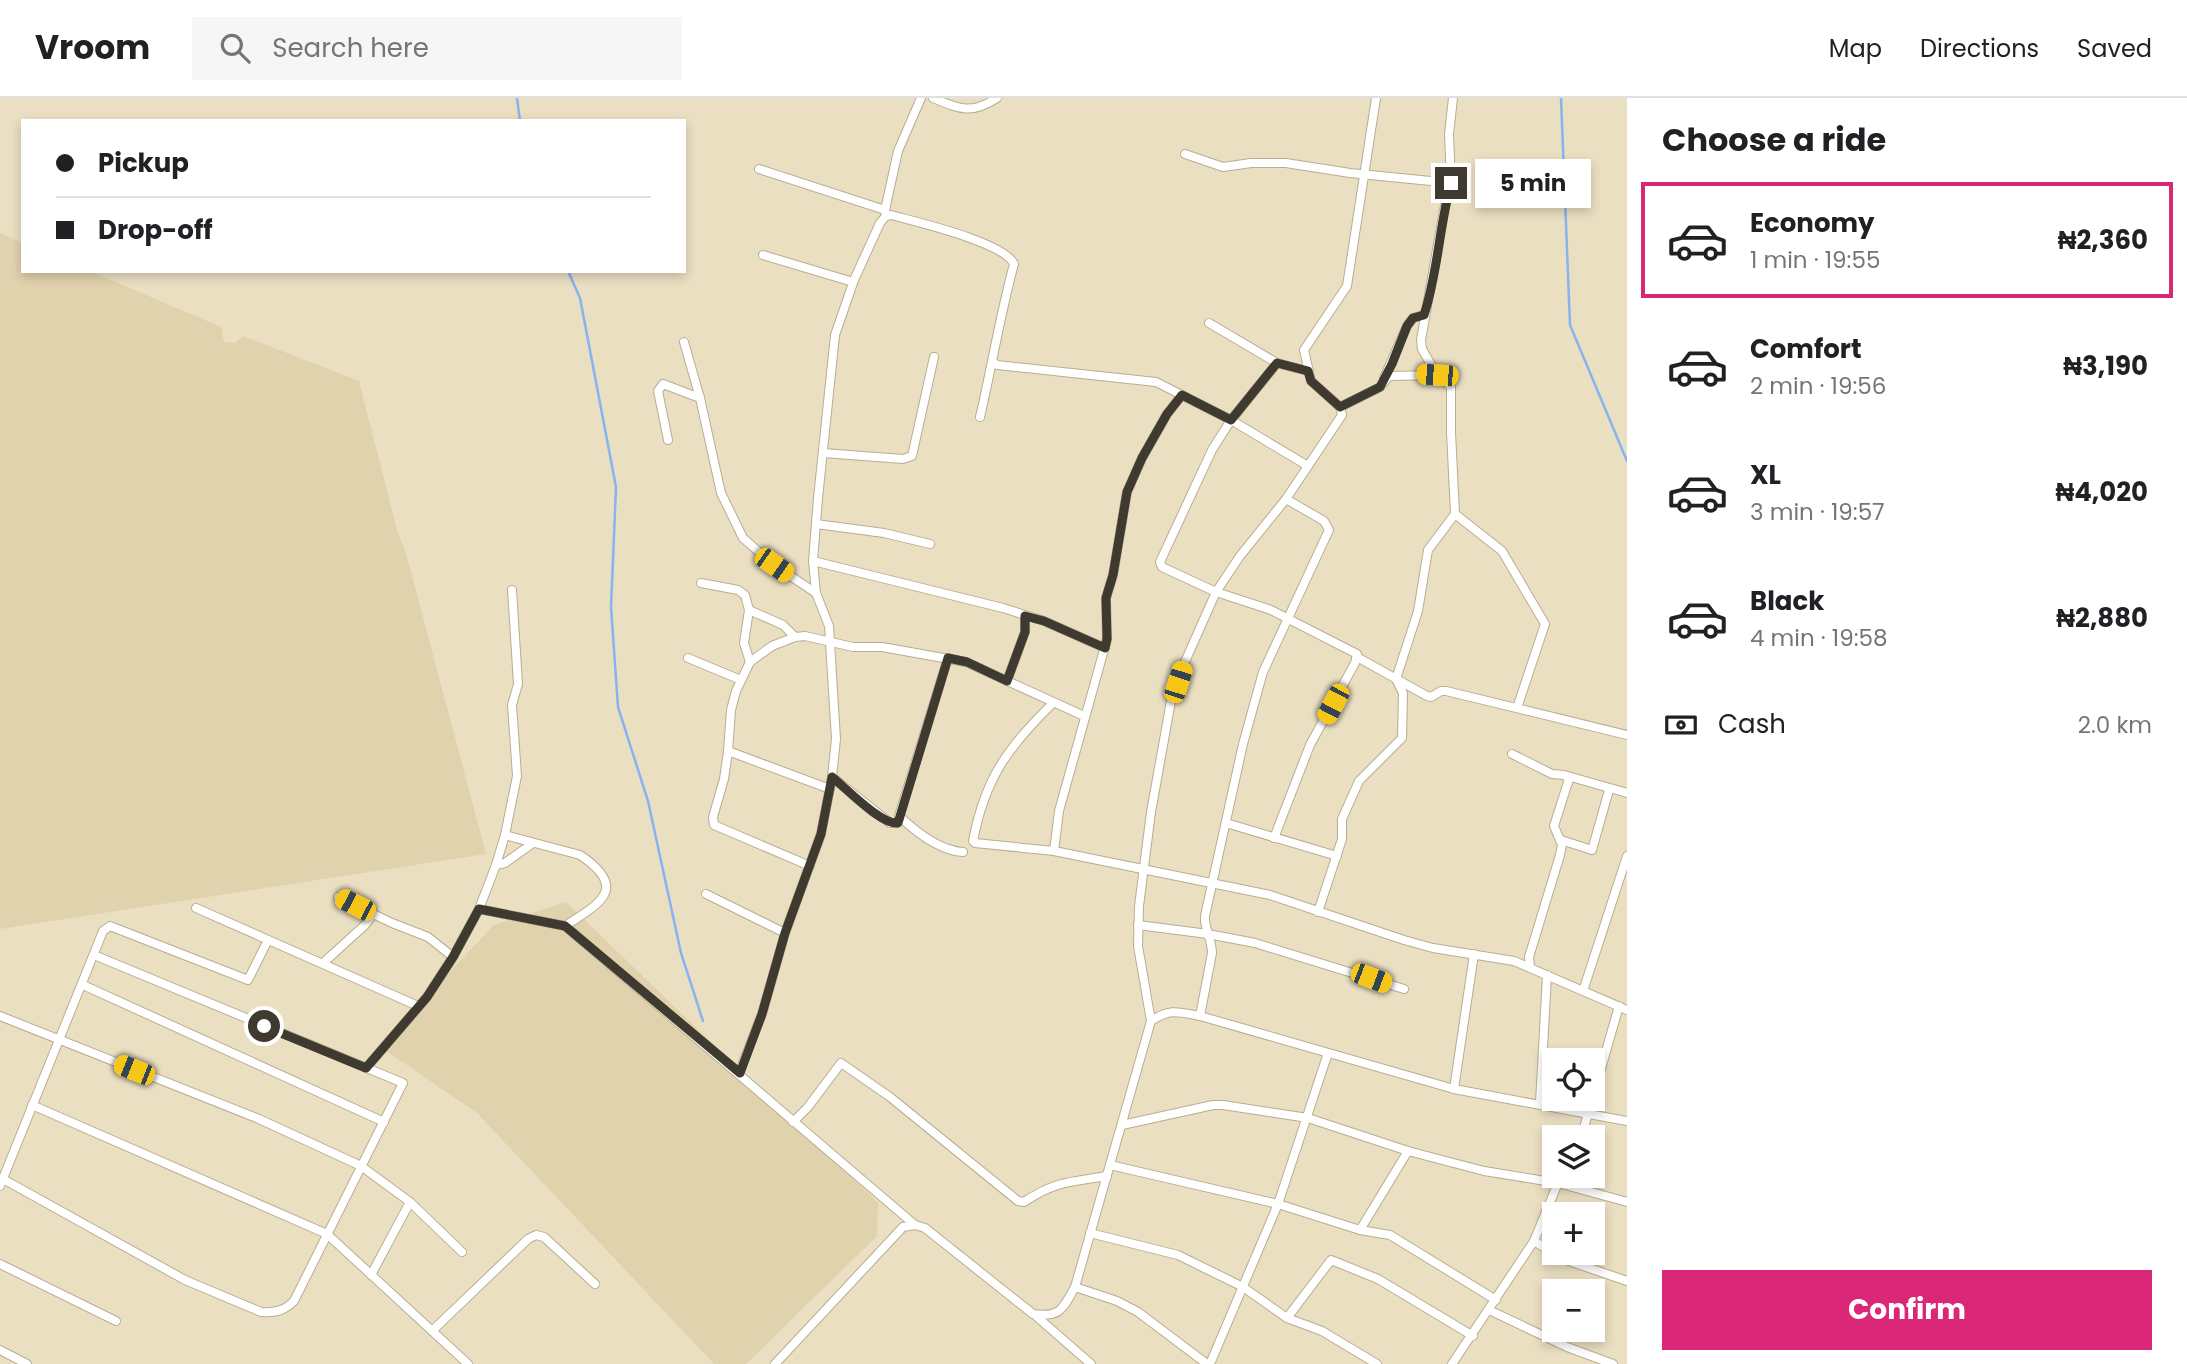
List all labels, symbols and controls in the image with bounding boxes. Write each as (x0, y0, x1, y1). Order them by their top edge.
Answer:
search box (192, 17, 682, 80)
text: Vroom (35, 24, 150, 71)
icon: search (216, 29, 254, 67)
text: Search here (272, 30, 429, 66)
text: Map (1829, 32, 1882, 65)
text: Directions (1920, 32, 2039, 65)
text: Saved (2077, 32, 2152, 65)
text: Choose a ride (1662, 117, 1886, 162)
text: Pickup (98, 145, 189, 181)
callout: 5 min (1476, 158, 1591, 208)
route end (1435, 167, 1467, 199)
text: 5 min (1500, 167, 1566, 199)
text: Economy (1750, 205, 1874, 241)
icon: car (1666, 209, 1729, 272)
text: Drop-off (98, 212, 213, 248)
text: ₦2,360 (2058, 222, 2148, 258)
text: 1 min · 19:55 (1750, 244, 1880, 276)
text: Comfort (1750, 331, 1862, 367)
icon: car (1666, 335, 1729, 398)
text: ₦3,190 (2063, 348, 2148, 384)
car (1416, 363, 1459, 387)
text: 2 min · 19:56 (1750, 370, 1886, 402)
text: XL (1750, 457, 1781, 493)
icon: car (1666, 461, 1729, 524)
text: ₦4,020 (2055, 474, 2148, 510)
text: 3 min · 19:57 (1750, 496, 1885, 528)
car (751, 544, 798, 586)
text: Black (1750, 583, 1824, 619)
icon: car (1666, 587, 1729, 650)
text: ₦2,880 (2056, 600, 2148, 636)
text: 4 min · 19:58 (1750, 622, 1888, 654)
car (1162, 659, 1195, 705)
car (1314, 681, 1353, 727)
icon: cash (1662, 706, 1700, 744)
text: Cash (1718, 706, 1786, 742)
text: 2.0 km (2078, 709, 2152, 741)
car (332, 886, 379, 924)
car (1348, 961, 1395, 995)
route start (248, 1010, 280, 1042)
map controls (1542, 1048, 1605, 1342)
button: locate (1542, 1048, 1605, 1111)
car (111, 1052, 158, 1088)
button: layers (1542, 1125, 1605, 1188)
button: + (1542, 1202, 1605, 1265)
button: Confirm (1662, 1270, 2152, 1350)
button: − (1542, 1279, 1605, 1342)

